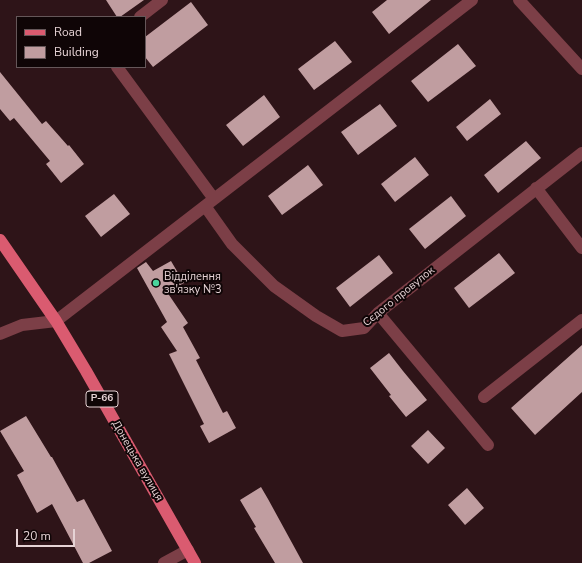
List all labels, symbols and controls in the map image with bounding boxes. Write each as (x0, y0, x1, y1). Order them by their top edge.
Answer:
legend (16, 16, 146, 68)
text: Road (54, 24, 82, 40)
text: Building (54, 44, 99, 60)
street label: Сєдого провулок (361, 264, 437, 330)
place label: Відділення зв'язку №3 (164, 270, 222, 296)
marker: Відділення зв'язку №3 (151, 278, 161, 288)
road number: Р-66 (86, 391, 118, 407)
street label: Донецька вулиця (109, 418, 165, 504)
scale bar (18, 521, 77, 547)
text: 20 m (23, 528, 51, 544)

